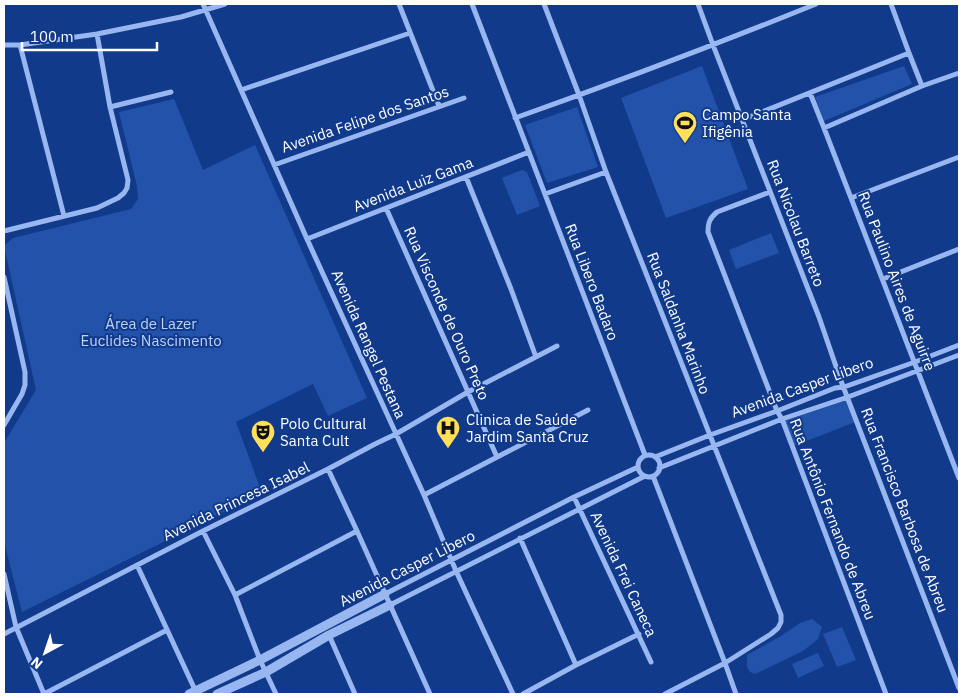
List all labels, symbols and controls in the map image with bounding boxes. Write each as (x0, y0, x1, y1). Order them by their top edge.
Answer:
scale bar (22, 20, 158, 52)
text: 100 m (30, 27, 74, 46)
street label: Avenida Felipe dos Santos (279, 81, 451, 157)
place label: Campo Santa Ifigênia (702, 105, 792, 141)
sports icon: Campo Santa Ifigênia (672, 110, 698, 144)
street label: Avenida Luiz Gama (350, 152, 476, 216)
street label: Rua Nicolau Barreto (763, 157, 829, 289)
street label: Rua Paulino Aires de Aguirre (854, 189, 940, 373)
street label: Rua Libero Badaro (561, 221, 623, 343)
street label: Rua Visconde de Ouro Preto (400, 223, 494, 403)
street label: Rua Saldanha Marinho (643, 249, 715, 397)
street label: Avenida Rangel Pestana (328, 267, 410, 421)
park label: Área de Lazer Euclides Nascimento (80, 314, 222, 350)
street label: Avenida Casper Libero (728, 352, 876, 422)
street label: Rua Francisco Barbosa de Abreu (857, 405, 953, 615)
place label: Clinica de Saúde Jardim Santa Cruz (466, 410, 589, 446)
place label: Polo Cultural Santa Cult (280, 414, 366, 450)
hospital icon: Clinica de Saúde Jardim Santa Cruz (435, 415, 461, 449)
street label: Rua Antônio Fernando de Abreu (786, 416, 880, 622)
theatre icon: Polo Cultural Santa Cult (250, 419, 276, 453)
street label: Avenida Princesa Isabel (160, 457, 312, 545)
street label: Avenida Frei Caneca (587, 508, 661, 640)
street label: Avenida Casper Libero (336, 525, 478, 611)
north arrow (20, 628, 70, 678)
text: N (27, 653, 46, 673)

